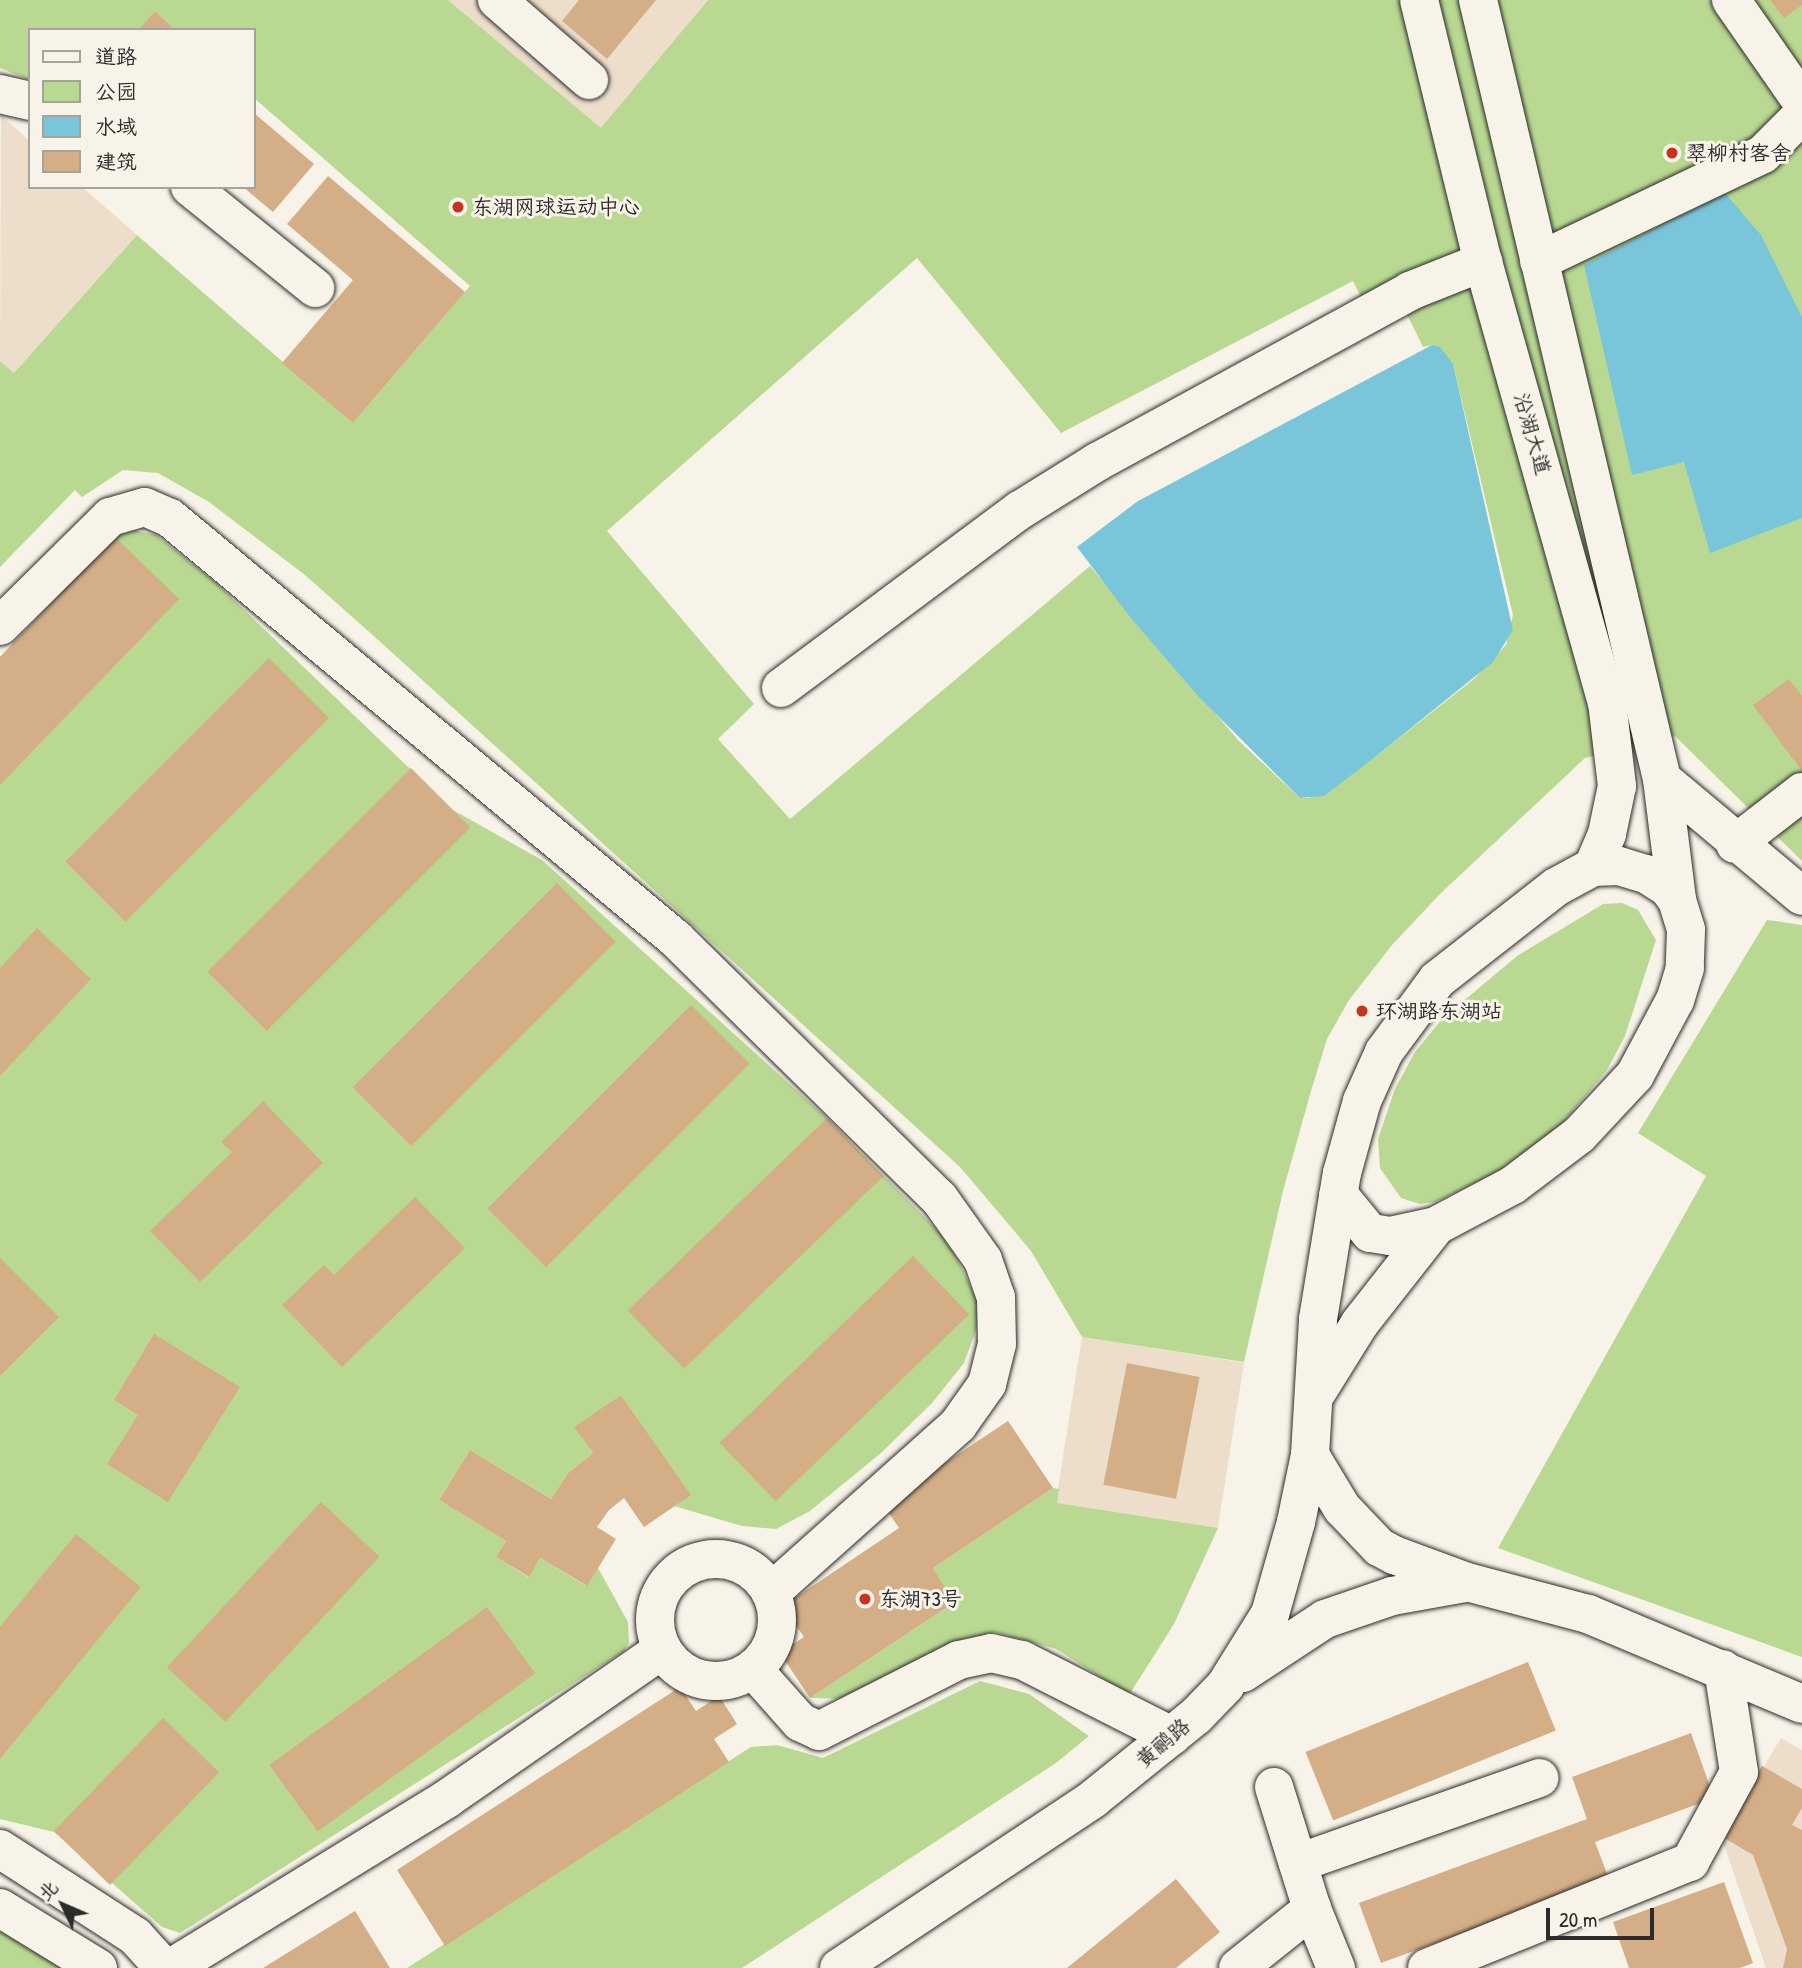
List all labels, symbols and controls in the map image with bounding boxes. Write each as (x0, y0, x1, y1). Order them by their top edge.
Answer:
legend (28, 28, 256, 189)
text: 道路 (95, 42, 137, 71)
text: 公园 (95, 77, 137, 106)
text: 水域 (95, 112, 137, 141)
place label: 翠柳村客舍 (1686, 140, 1791, 166)
marker: 翠柳村客舍 (1664, 145, 1680, 161)
text: 建筑 (95, 147, 137, 176)
place label: 东湖网球运动中心 (472, 194, 640, 220)
marker: 东湖网球运动中心 (450, 199, 466, 215)
street label: 沿湖大道 (1508, 390, 1556, 478)
place label: 环湖路东湖站 (1376, 998, 1502, 1024)
marker: 环湖路东湖站 (1354, 1003, 1370, 1019)
place label: 东湖73号 (879, 1586, 962, 1612)
marker: 东湖73号 (857, 1591, 873, 1607)
street label: 黄鹂路 (1131, 1713, 1195, 1773)
north arrow (28, 1870, 98, 1940)
text: 北 (32, 1875, 64, 1906)
scale bar (1550, 1895, 1658, 1939)
text: 20 m (1559, 1905, 1597, 1934)

